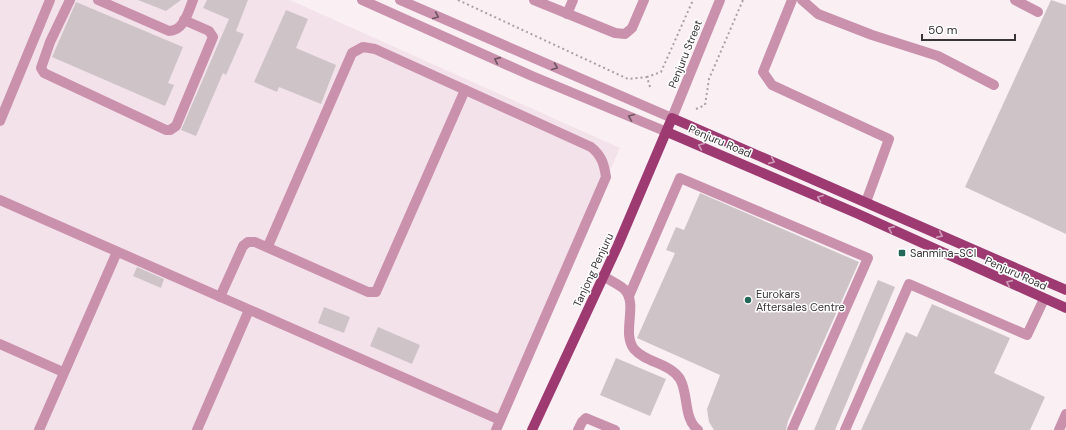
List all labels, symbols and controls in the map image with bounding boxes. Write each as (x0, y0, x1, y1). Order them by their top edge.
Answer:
one-way arrow (432, 11, 439, 19)
scale bar (922, 16, 1015, 42)
street label: Penjuru Street (665, 18, 705, 90)
text: 50 m (928, 22, 957, 38)
one-way arrow (493, 57, 501, 65)
one-way arrow (551, 62, 559, 70)
one-way arrow (627, 114, 635, 122)
street label: Penjuru Road (687, 122, 753, 160)
one-way arrow (697, 143, 704, 151)
one-way arrow (768, 156, 776, 164)
one-way arrow (817, 195, 825, 203)
one-way arrow (887, 226, 895, 234)
one-way arrow (936, 230, 943, 238)
street label: Tanjong Penjuru (570, 231, 616, 309)
place label: Sanmina-SCI (910, 246, 976, 260)
marker: Sanmina-SCI (897, 248, 907, 258)
street label: Penjuru Road (983, 253, 1049, 293)
one-way arrow (1006, 280, 1013, 288)
place label: Eurokars Aftersales Centre (756, 287, 845, 314)
marker: Eurokars Aftersales Centre (743, 295, 753, 305)

